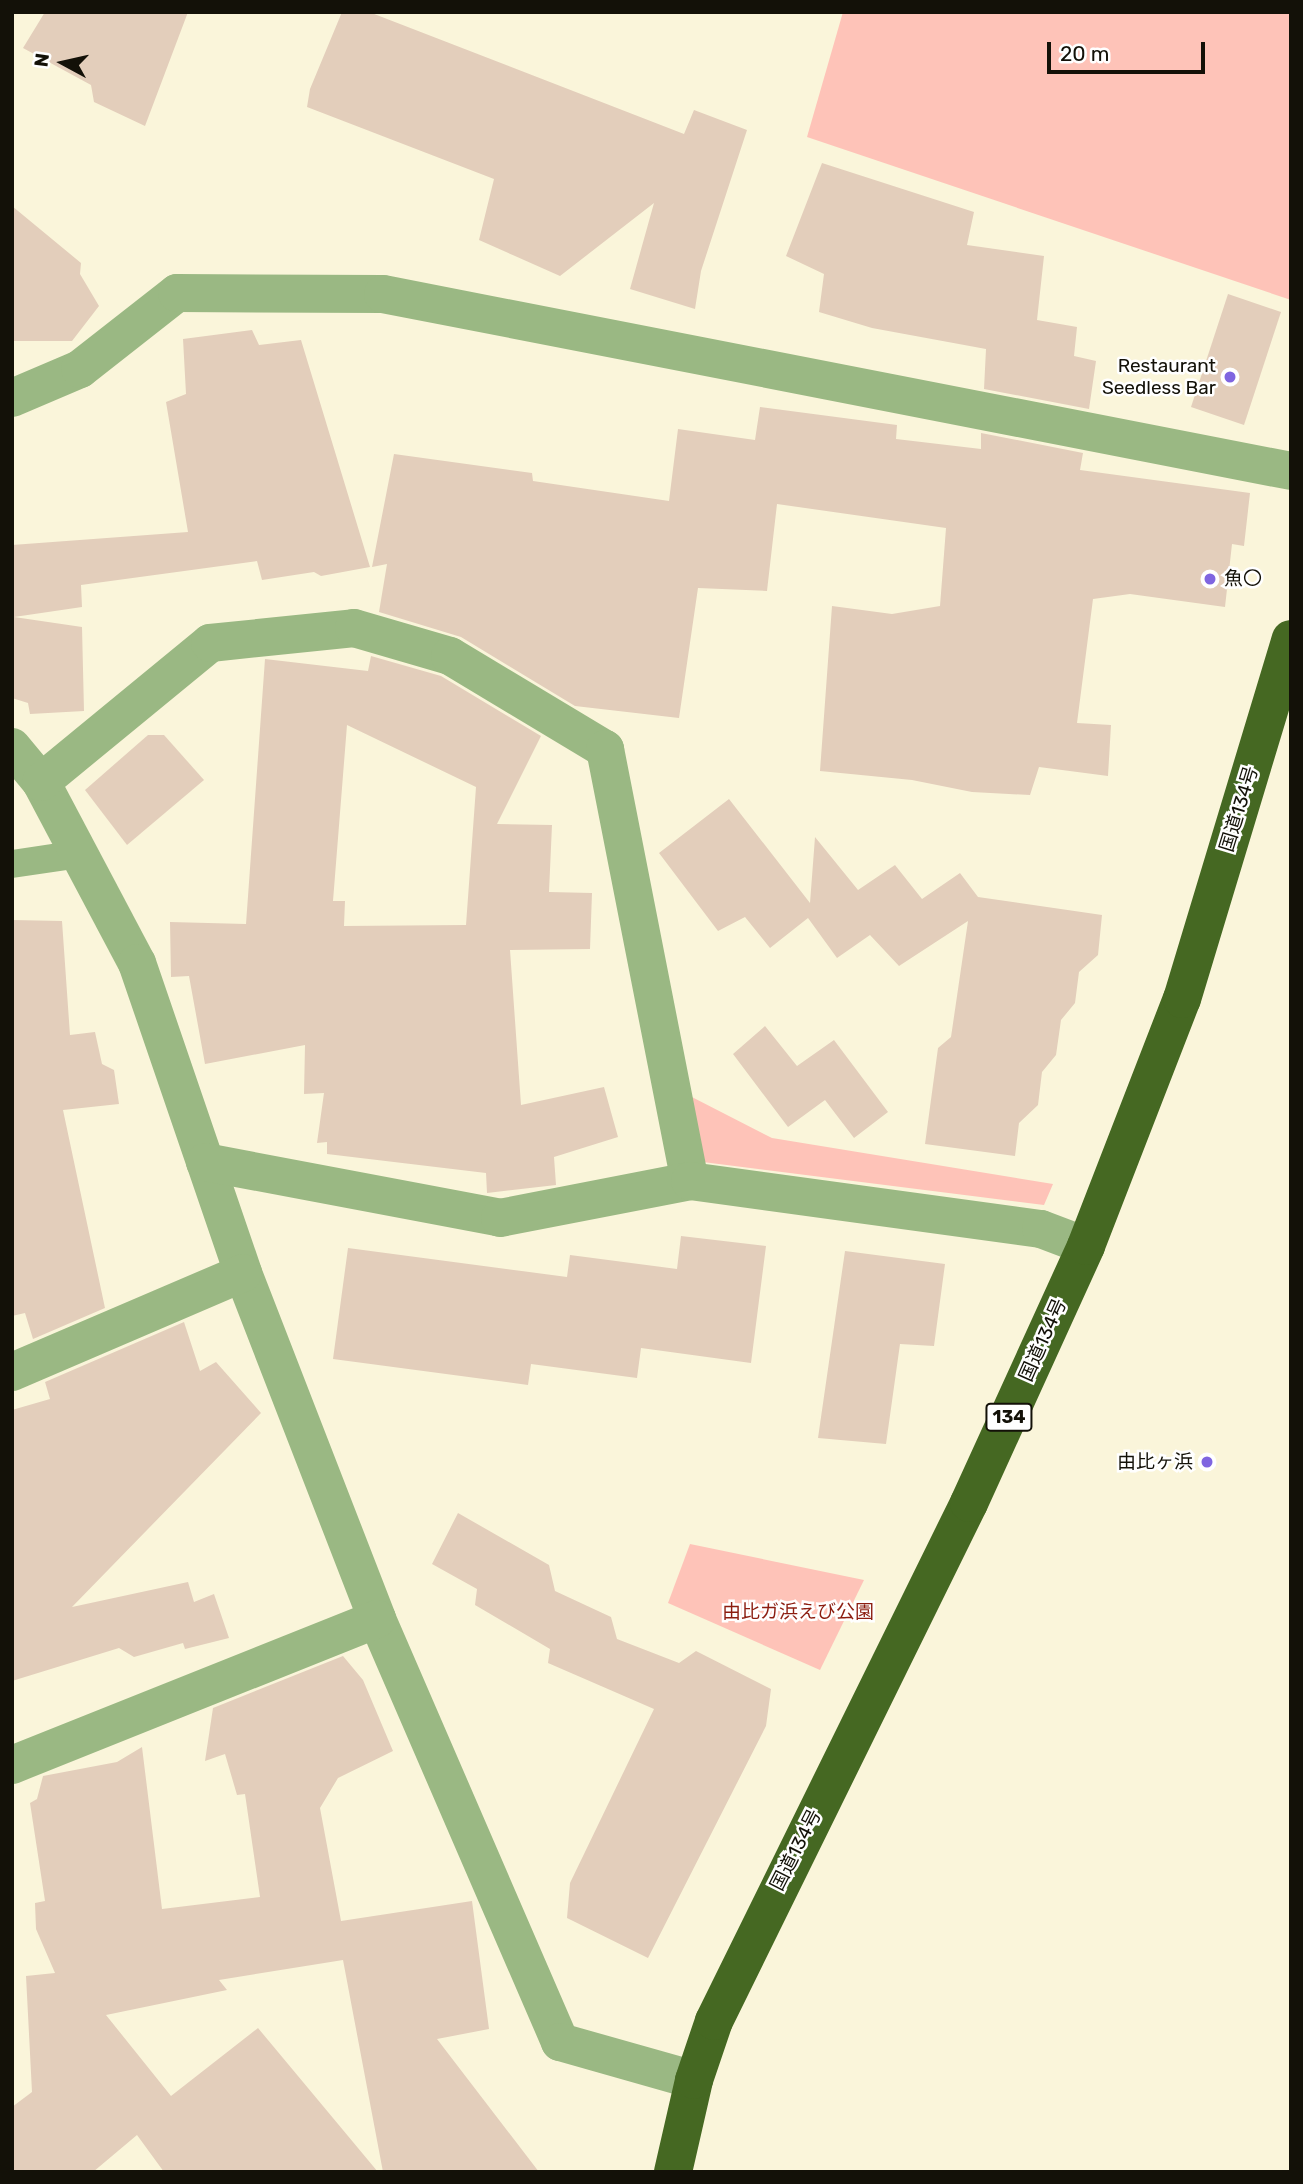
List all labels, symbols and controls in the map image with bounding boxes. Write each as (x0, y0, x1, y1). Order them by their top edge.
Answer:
north arrow (28, 28, 98, 98)
scale bar (1051, 28, 1208, 72)
text: 20 m (1060, 41, 1109, 66)
text: N (29, 52, 54, 68)
place label: Restaurant Seedless Bar (1102, 355, 1216, 399)
marker: Restaurant Seedless Bar (1222, 369, 1238, 385)
place label: 魚〇 (1224, 568, 1262, 590)
marker: 魚〇 (1202, 571, 1218, 587)
street label: 国道134号 (1215, 763, 1263, 855)
street label: 国道134号 (1015, 1295, 1071, 1385)
road number: 134 (984, 1402, 1034, 1432)
place label: 由比ヶ浜 (1117, 1451, 1193, 1473)
marker: 由比ヶ浜 (1199, 1454, 1215, 1470)
park label: 由比ガ浜えび公園 (722, 1601, 874, 1623)
street label: 国道134号 (766, 1805, 826, 1895)

